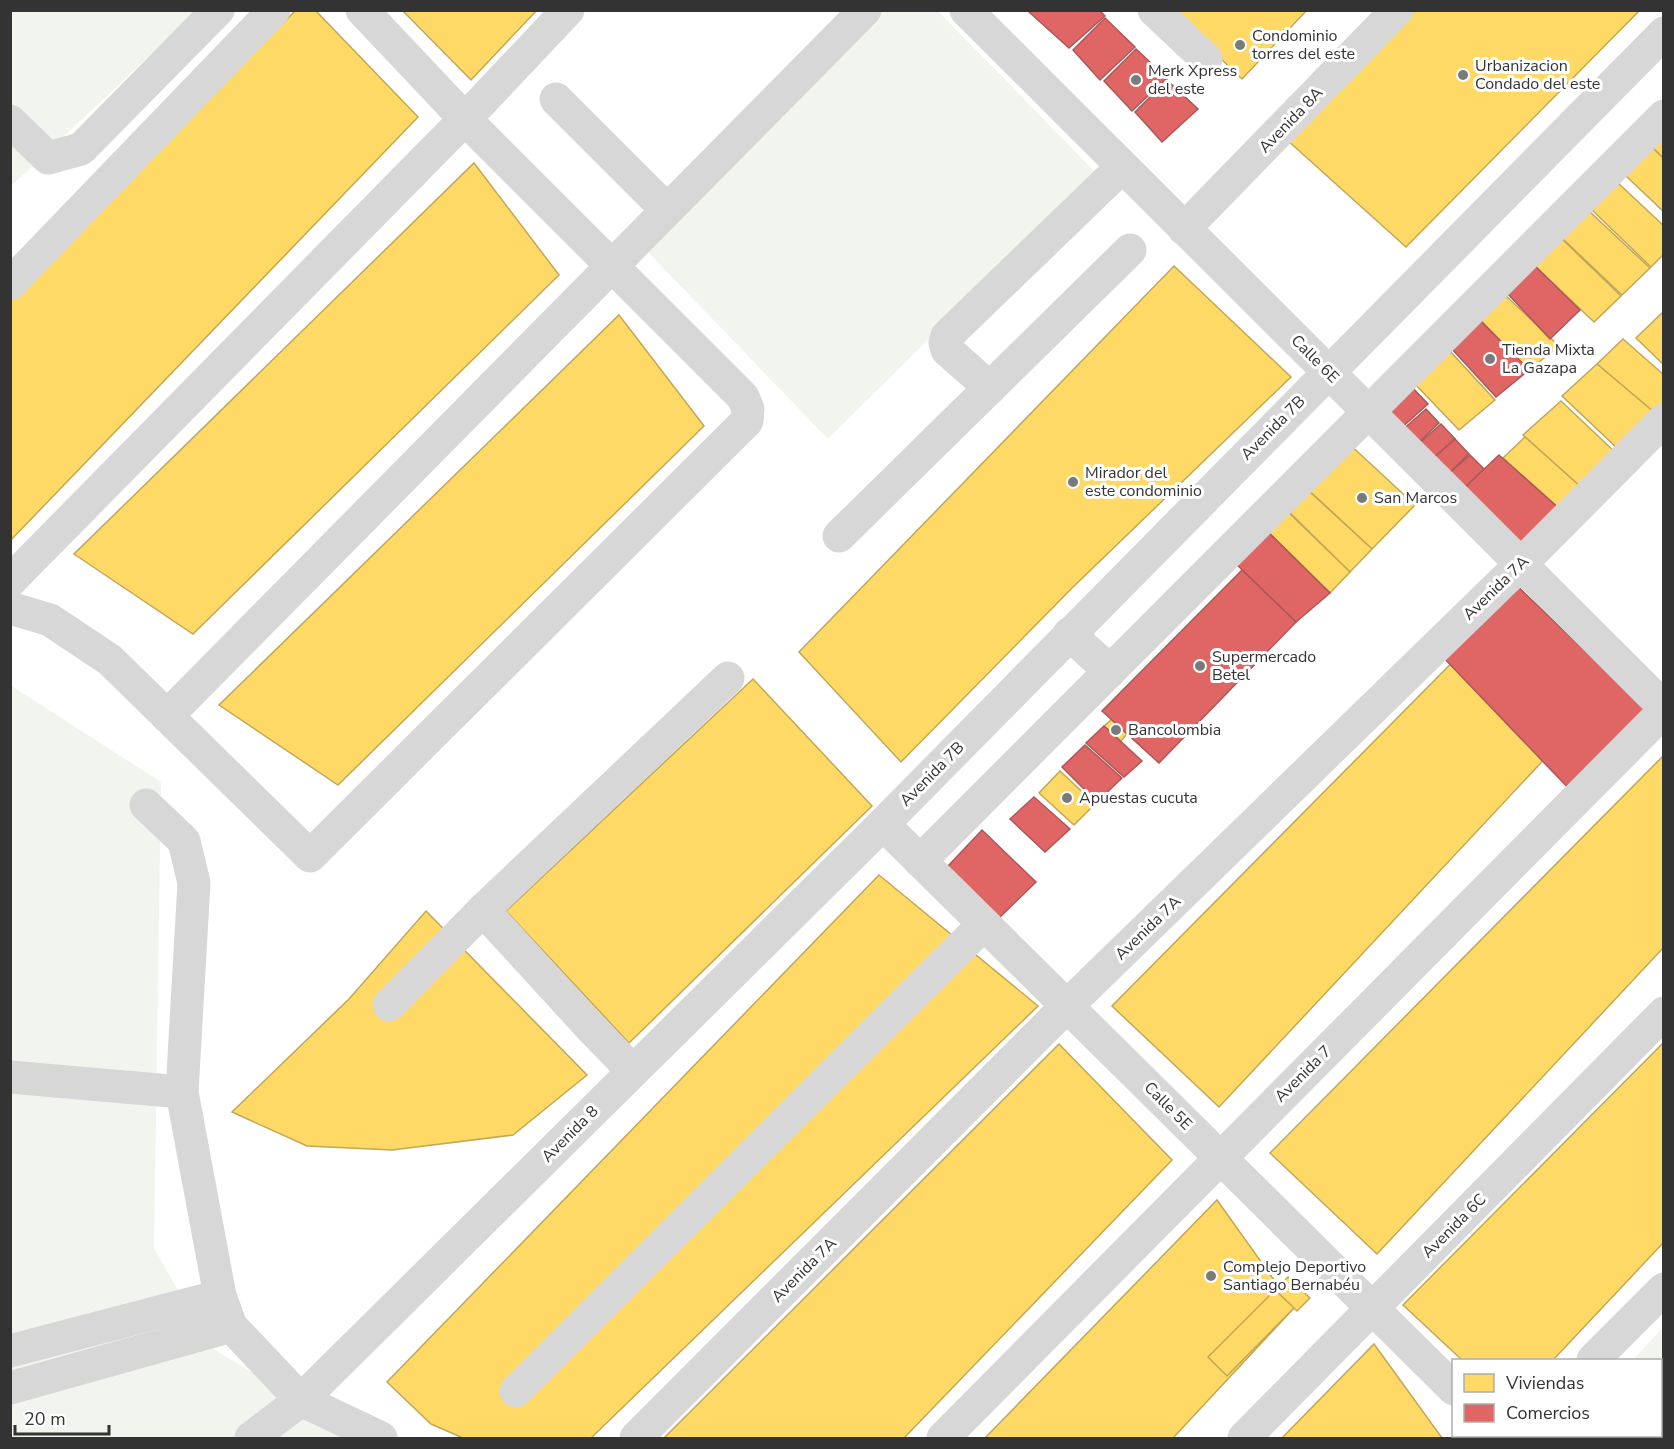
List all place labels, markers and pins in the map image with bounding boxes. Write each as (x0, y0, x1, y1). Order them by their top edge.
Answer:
place label: Condominio torres del este (1252, 25, 1355, 65)
marker: Condominio torres del este (1233, 38, 1247, 52)
place label: Urbanizacion Condado del este (1475, 55, 1600, 95)
place label: Merk Xpress del este (1148, 60, 1237, 100)
marker: Urbanizacion Condado del este (1456, 68, 1470, 82)
marker: Merk Xpress del este (1129, 73, 1143, 87)
place label: Tienda Mixta La Gazapa (1502, 339, 1595, 379)
marker: Tienda Mixta La Gazapa (1483, 352, 1497, 366)
place label: Mirador del este condominio (1085, 462, 1202, 502)
marker: Mirador del este condominio (1066, 475, 1080, 489)
place label: San Marcos (1374, 487, 1457, 509)
marker: San Marcos (1355, 491, 1369, 505)
place label: Supermercado Betel (1212, 646, 1316, 686)
marker: Supermercado Betel (1193, 659, 1207, 673)
place label: Bancolombia (1128, 719, 1221, 741)
marker: Bancolombia (1109, 723, 1123, 737)
place label: Apuestas cucuta (1079, 787, 1198, 809)
marker: Apuestas cucuta (1060, 791, 1074, 805)
place label: Complejo Deportivo Santiago Bernabéu (1223, 1256, 1366, 1296)
marker: Complejo Deportivo Santiago Bernabéu (1204, 1269, 1218, 1283)

